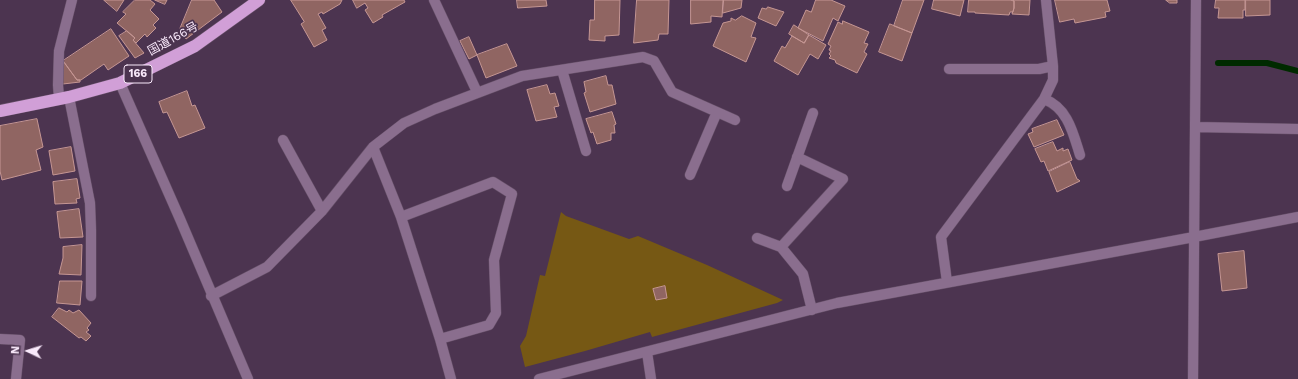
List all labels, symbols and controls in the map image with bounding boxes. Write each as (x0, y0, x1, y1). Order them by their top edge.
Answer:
street label: 国道166号 (145, 19, 201, 59)
road number: 166 (124, 65, 152, 83)
north arrow (8, 331, 48, 371)
text: N (9, 346, 22, 355)

